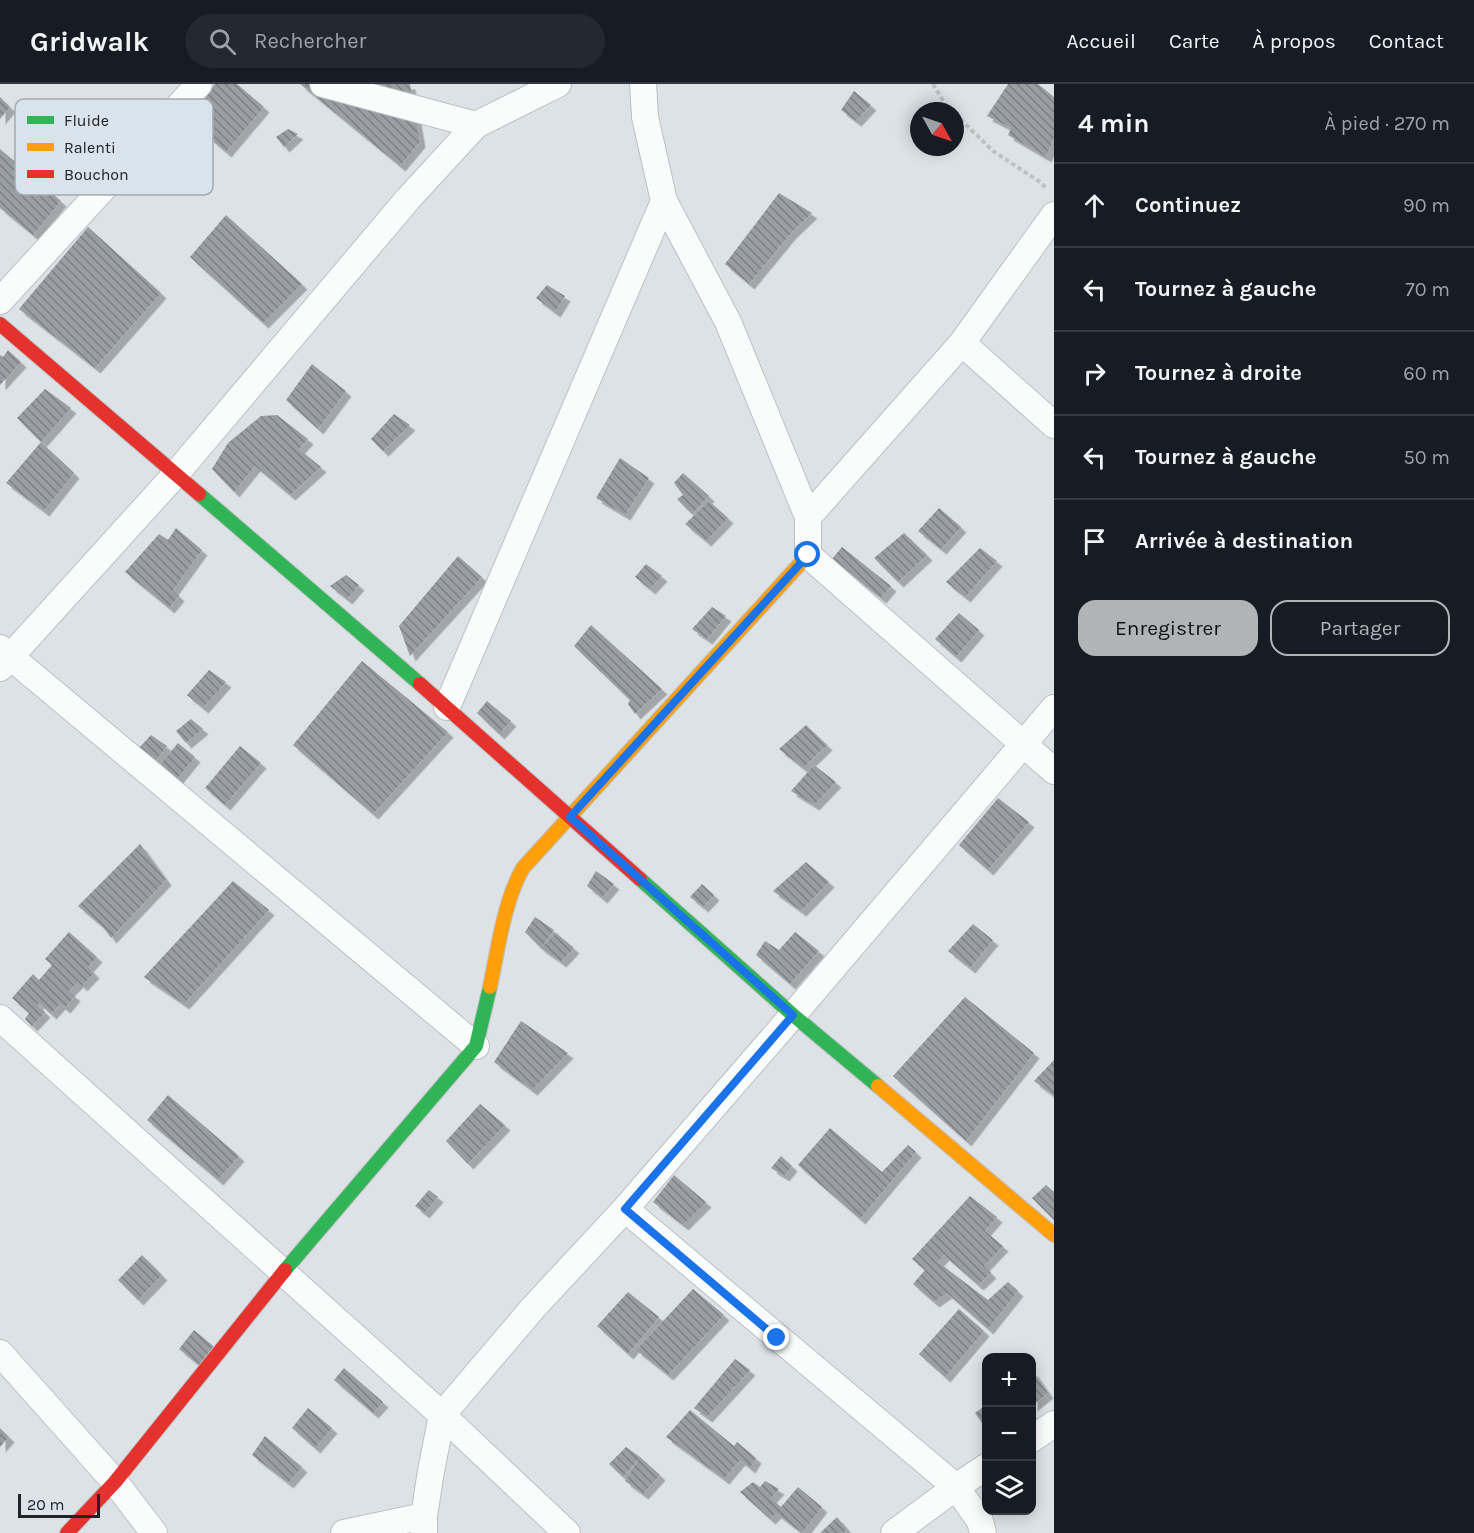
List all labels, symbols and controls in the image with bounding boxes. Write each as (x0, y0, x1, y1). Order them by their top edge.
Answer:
search box (185, 14, 605, 68)
text: Gridwalk (30, 25, 149, 58)
icon: search (206, 25, 239, 58)
text: Rechercher (254, 28, 367, 54)
text: Accueil (1067, 29, 1136, 53)
text: Carte (1169, 29, 1220, 53)
text: À propos (1253, 29, 1336, 53)
text: Contact (1369, 29, 1444, 53)
legend (15, 99, 213, 195)
north arrow (910, 102, 964, 156)
text: 4 min (1078, 108, 1149, 139)
text: Fluide (64, 111, 109, 130)
text: À pied · 270 m (1325, 112, 1450, 135)
text: Ralenti (64, 138, 116, 157)
text: Bouchon (64, 165, 129, 184)
icon: ahead (1078, 189, 1111, 222)
text: Continuez (1135, 192, 1241, 218)
text: 90 m (1403, 194, 1450, 217)
icon: left (1078, 273, 1111, 306)
text: Tournez à gauche (1135, 276, 1316, 302)
text: 70 m (1405, 278, 1450, 301)
icon: right (1078, 357, 1111, 390)
text: Tournez à droite (1135, 360, 1302, 386)
text: 60 m (1403, 362, 1450, 385)
icon: left (1078, 441, 1111, 474)
text: Tournez à gauche (1135, 444, 1316, 470)
text: 50 m (1403, 446, 1450, 469)
icon: arrive (1078, 525, 1111, 558)
text: Arrivée à destination (1135, 528, 1353, 554)
route start (794, 541, 820, 567)
button: Enregistrer (1078, 600, 1258, 656)
button: Partager (1270, 600, 1450, 656)
route end (763, 1324, 789, 1350)
map controls (982, 1353, 1036, 1515)
button: + (982, 1353, 1036, 1407)
button: − (982, 1407, 1036, 1461)
button: layers (982, 1461, 1036, 1515)
scale bar (18, 1491, 100, 1518)
text: 20 m (27, 1495, 65, 1514)

